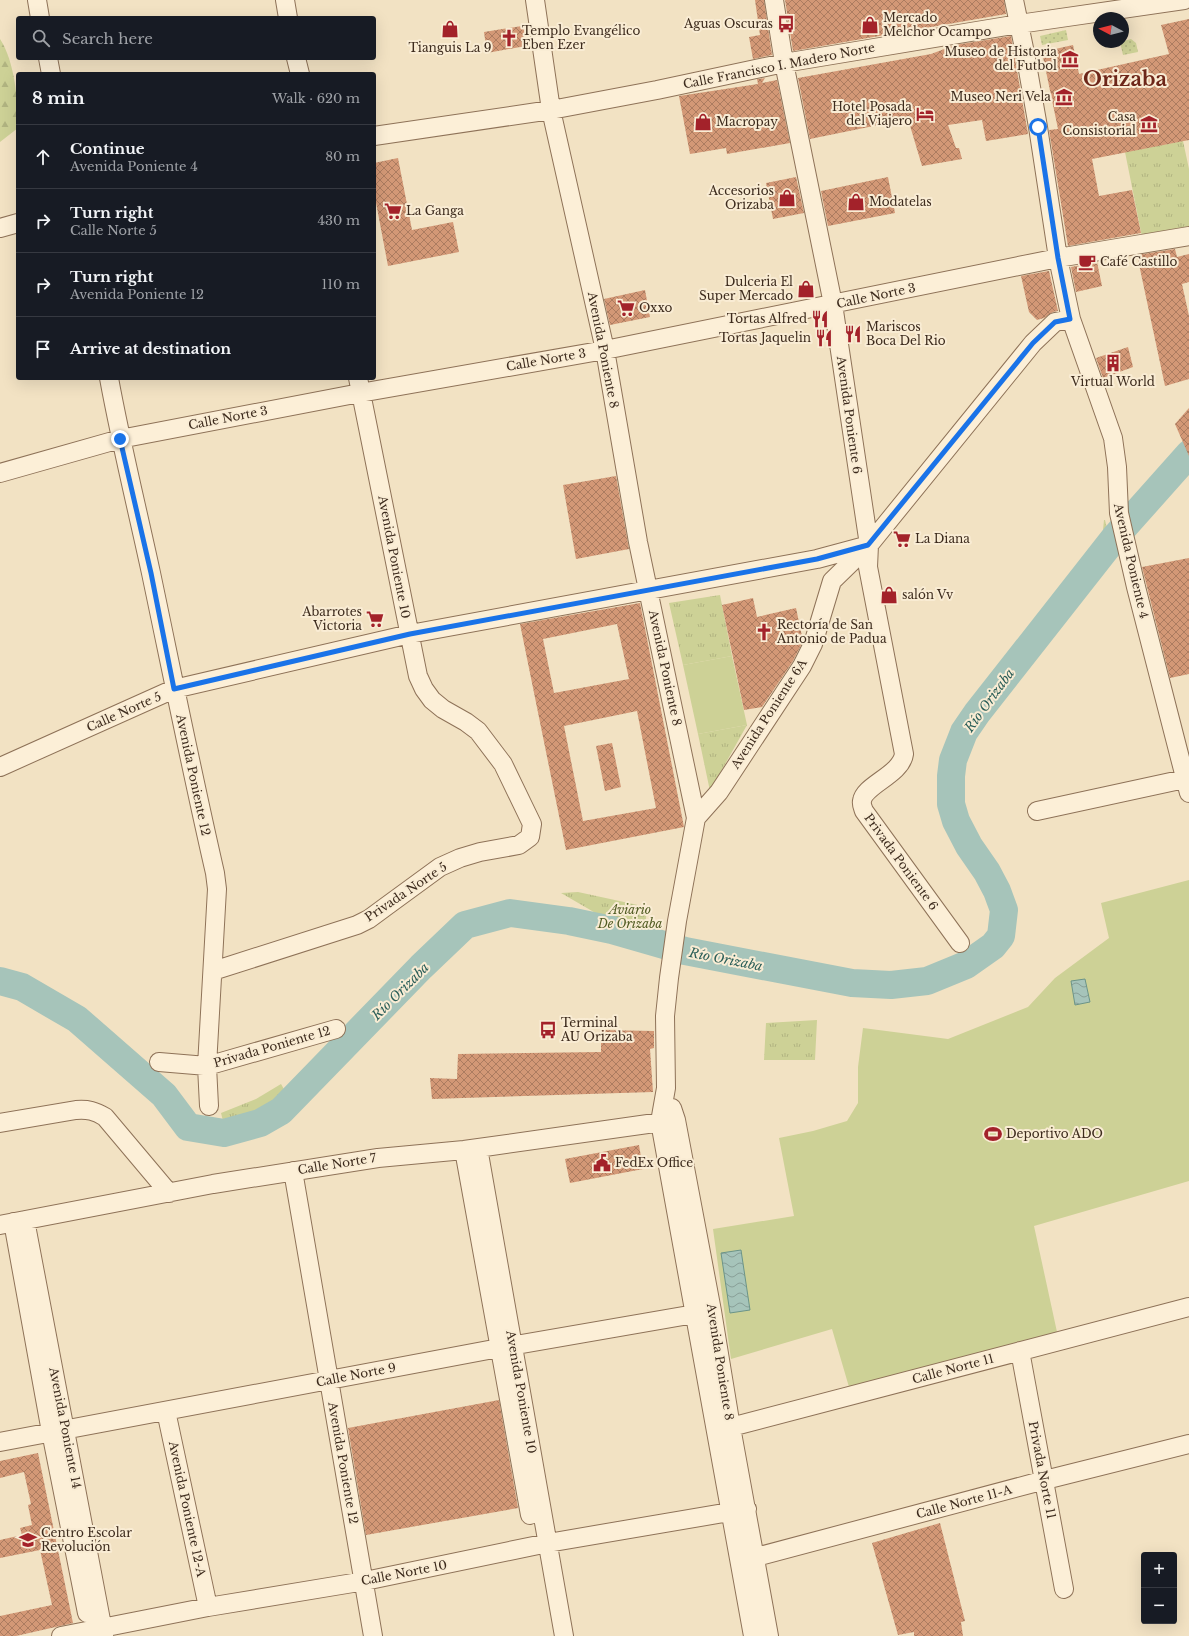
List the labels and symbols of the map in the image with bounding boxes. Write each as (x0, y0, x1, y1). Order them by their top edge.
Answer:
place label: Mercado Melchor Ocampo (883, 10, 991, 39)
north arrow (1093, 12, 1129, 48)
bus stop icon: Aguas Oscuras (776, 14, 796, 34)
shop icon: Mercado Melchor Ocampo (860, 15, 880, 35)
place label: Aguas Oscuras (683, 16, 773, 31)
shop icon: Tianguis La 9 (440, 19, 460, 39)
place label: Templo Evangélico Eben Ezer (522, 23, 640, 52)
church icon: Templo Evangélico Eben Ezer (499, 28, 519, 48)
street label: Calle Francisco I. Madero Norte (682, 39, 876, 92)
place label: Tianguis La 9 (409, 40, 491, 55)
place label: Museo de Historia del Futbol (945, 44, 1057, 73)
museum icon: Museo de Historia del Futbol (1060, 49, 1080, 69)
district label: Orizaba (1083, 67, 1167, 91)
museum icon: Museo Neri Vela (1054, 87, 1074, 107)
place label: Museo Neri Vela (951, 89, 1051, 104)
place label: Hotel Posada del Viajero (832, 99, 912, 128)
hotel icon: Hotel Posada del Viajero (915, 104, 935, 124)
place label: Casa Consistorial (1063, 109, 1136, 138)
shop icon: Macropay (693, 112, 713, 132)
place label: Macropay (716, 114, 778, 129)
museum icon: Casa Consistorial (1139, 114, 1159, 134)
route start (1029, 118, 1047, 136)
place label: Accesorios Orizaba (708, 183, 774, 212)
shop icon: Accesorios Orizaba (777, 188, 797, 208)
shop icon: Modatelas (846, 192, 866, 212)
place label: Modatelas (869, 194, 932, 209)
supermarket icon: La Ganga (383, 201, 403, 221)
place label: La Ganga (406, 203, 464, 218)
cafe icon: Café Castillo (1077, 252, 1097, 272)
place label: Café Castillo (1100, 254, 1178, 269)
place label: Dulceria El Super Mercado (699, 274, 793, 303)
shop icon: Dulceria El Super Mercado (796, 279, 816, 299)
street label: Calle Norte 3 (835, 280, 917, 311)
street label: Avenida Poniente 8 (585, 289, 622, 409)
supermarket icon: Oxxo (616, 298, 636, 318)
place label: Oxxo (639, 300, 672, 315)
restaurant icon: Tortas Alfred (810, 309, 830, 329)
place label: Tortas Alfred (727, 311, 807, 326)
place label: Mariscos Boca Del Rio (866, 319, 946, 348)
restaurant icon: Mariscos Boca Del Rio (843, 324, 863, 344)
restaurant icon: Tortas Jaquelin (814, 328, 834, 348)
place label: Tortas Jaquelin (719, 330, 811, 345)
street label: Calle Norte 3 (505, 345, 587, 374)
building icon: Virtual World (1103, 353, 1123, 373)
street label: Avenida Poniente 6 (834, 354, 865, 475)
place label: Virtual World (1070, 374, 1155, 389)
street label: Calle Norte 3 (187, 402, 269, 433)
route end (111, 430, 129, 448)
street label: Avenida Poniente 10 (375, 493, 414, 620)
street label: Avenida Poniente 4 (1111, 501, 1152, 620)
supermarket icon: La Diana (892, 529, 912, 549)
place label: La Diana (915, 531, 970, 546)
shop icon: salón Vv (879, 585, 899, 605)
place label: salón Vv (902, 587, 954, 602)
place label: Abarrotes Victoria (301, 604, 362, 633)
street label: Avenida Poniente 8 (646, 608, 685, 727)
supermarket icon: Abarrotes Victoria (365, 609, 385, 629)
place label: Rectoría de San Antonio de Padua (776, 617, 887, 646)
church icon: Rectoría de San Antonio de Padua (754, 622, 774, 642)
street label: Avenida Poniente 6A (727, 655, 810, 772)
water label: Río Orizaba (960, 665, 1018, 736)
street label: Calle Norte 5 (84, 688, 164, 735)
street label: Avenida Poniente 12 (173, 712, 214, 837)
street label: Privada Poniente 6 (861, 810, 942, 913)
street label: Privada Norte 5 (362, 859, 450, 925)
park label: Aviario De Orizaba (597, 902, 662, 931)
water label: Río Orizaba (687, 944, 764, 975)
water label: Río Orizaba (367, 959, 433, 1024)
place label: Terminal AU Orizaba (560, 1015, 633, 1044)
bus stop icon: Terminal AU Orizaba (538, 1020, 558, 1040)
street label: Privada Poniente 12 (212, 1023, 332, 1070)
sports icon: Deportivo ADO (983, 1124, 1003, 1144)
place label: Deportivo ADO (1006, 1126, 1103, 1141)
street label: Calle Norte 7 (297, 1150, 378, 1177)
public building icon: FedEx Office (592, 1153, 612, 1173)
place label: FedEx Office (615, 1155, 693, 1170)
street label: Avenida Poniente 8 (704, 1301, 737, 1422)
street label: Avenida Poniente 10 (503, 1328, 540, 1455)
street label: Calle Norte 11 (910, 1350, 995, 1387)
street label: Calle Norte 9 (315, 1359, 397, 1390)
street label: Avenida Poniente 14 (46, 1365, 85, 1490)
street label: Avenida Poniente 12 (325, 1400, 362, 1525)
street label: Privada Norte 11 (1026, 1420, 1059, 1520)
street label: Avenida Poniente 12-A (166, 1439, 209, 1579)
street label: Calle Norte 11-A (914, 1481, 1014, 1522)
place label: Centro Escolar Revolución (41, 1525, 132, 1554)
school or university icon: Centro Escolar Revolución (18, 1530, 38, 1550)
street label: Calle Norte 10 (360, 1557, 448, 1588)

